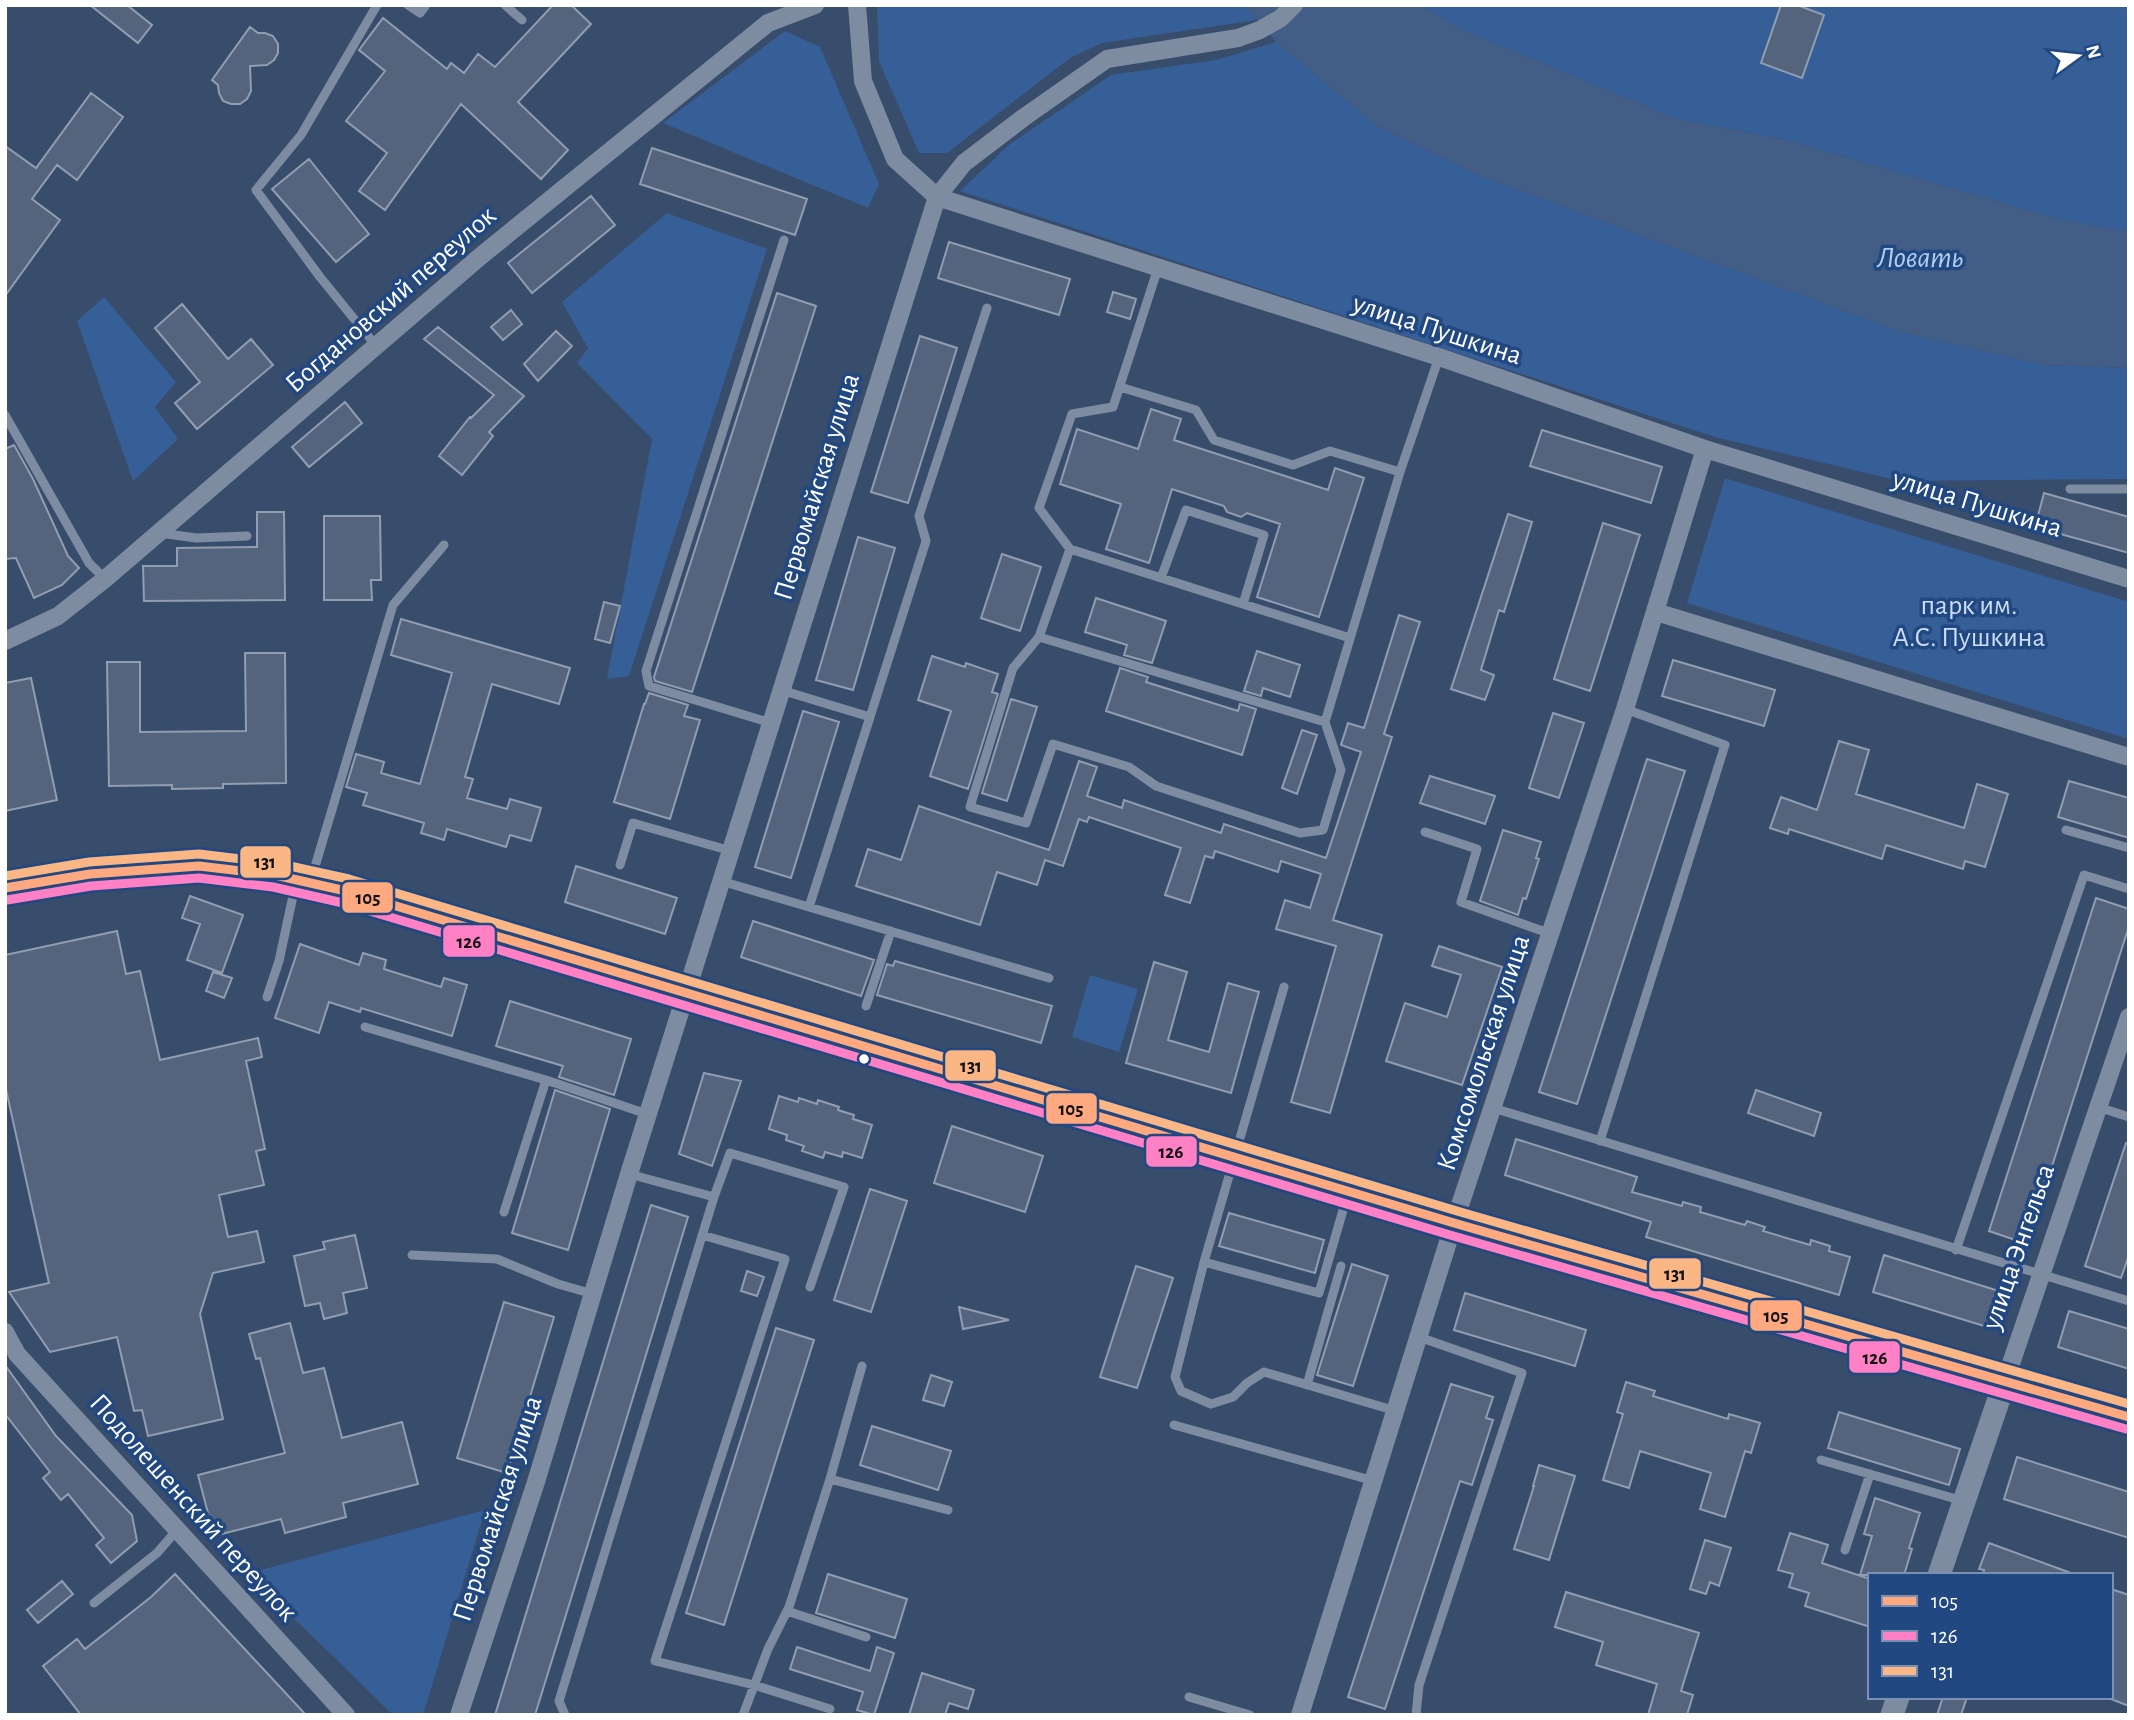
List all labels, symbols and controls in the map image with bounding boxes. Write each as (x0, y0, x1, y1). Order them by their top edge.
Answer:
north arrow (2043, 21, 2113, 91)
text: N (2082, 43, 2104, 61)
street label: Богдановский переулок (281, 201, 502, 399)
water label: Ловать (1876, 243, 1963, 273)
street label: улица Пушкина (1348, 289, 1525, 371)
street label: Первомайская улица (769, 370, 865, 604)
street label: улица Пушкина (1888, 465, 2065, 543)
park label: парк им. А.С. Пушкина (1893, 592, 2046, 652)
line badge: 131 (239, 845, 292, 879)
text: 131 (254, 853, 276, 872)
line badge: 105 (341, 881, 394, 914)
text: 105 (356, 889, 380, 908)
line badge: 126 (442, 924, 496, 958)
street label: Комсомольская улица (1433, 931, 1535, 1174)
text: 126 (457, 933, 481, 952)
line badge: 131 (944, 1049, 997, 1082)
unlabelled marker (857, 1052, 871, 1066)
text: 131 (960, 1057, 982, 1076)
line badge: 105 (1045, 1092, 1098, 1125)
text: 105 (1059, 1100, 1083, 1119)
line badge: 126 (1145, 1135, 1198, 1168)
text: 126 (1159, 1143, 1183, 1162)
street label: улица Энгельса (1977, 1161, 2060, 1334)
line badge: 131 (1648, 1257, 1702, 1290)
text: 131 (1664, 1265, 1686, 1284)
line badge: 105 (1749, 1299, 1803, 1332)
text: 105 (1764, 1307, 1788, 1326)
line badge: 126 (1848, 1340, 1901, 1374)
text: 126 (1863, 1349, 1887, 1368)
street label: Подолешенский переулок (84, 1389, 302, 1627)
street label: Первомайская улица (448, 1392, 548, 1625)
legend (1868, 1573, 2113, 1699)
text: 105 (1931, 1591, 1958, 1612)
text: 126 (1931, 1626, 1958, 1647)
text: 131 (1931, 1661, 1954, 1682)

